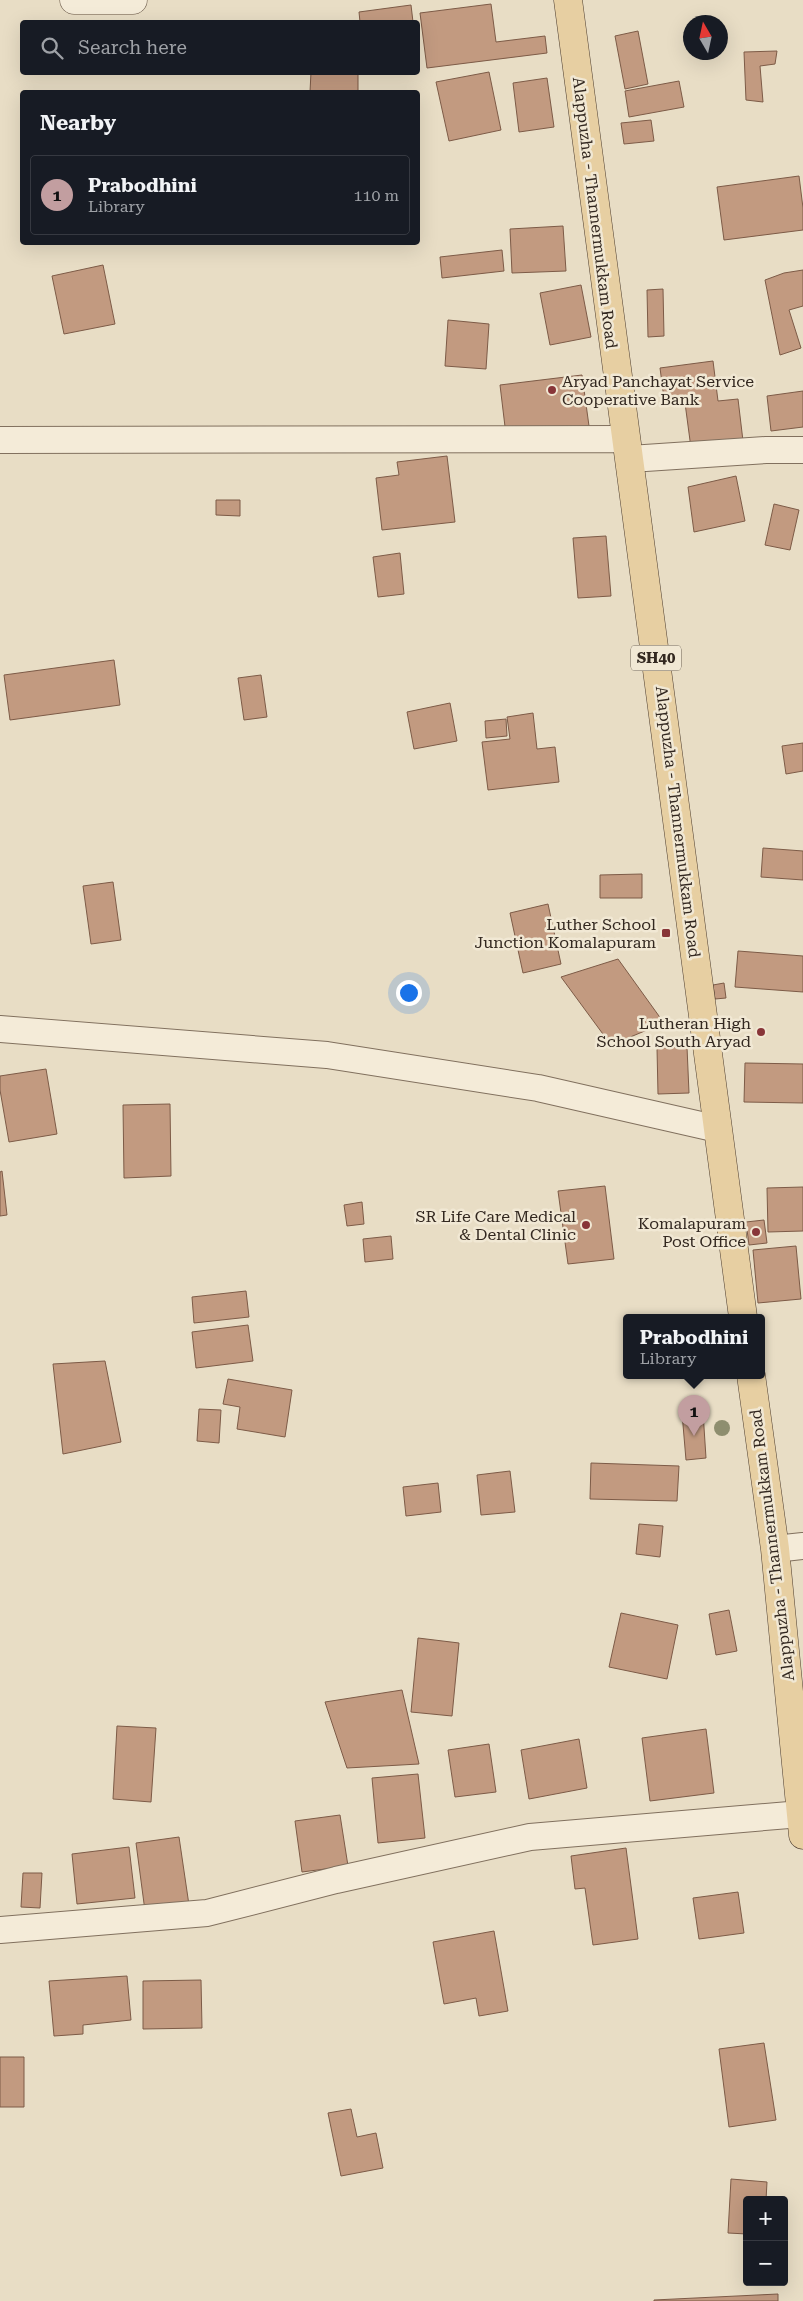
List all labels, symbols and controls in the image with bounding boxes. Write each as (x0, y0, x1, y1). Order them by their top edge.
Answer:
north arrow (683, 15, 728, 60)
search box (20, 20, 420, 75)
icon: search (38, 34, 66, 62)
text: Search here (78, 36, 187, 59)
street label: Alappuzha - Thannermukkam Road (569, 76, 621, 350)
text: Nearby (40, 111, 116, 135)
text: Prabodhini (88, 174, 197, 197)
text: 1 (53, 186, 61, 205)
text: 110 m (353, 186, 399, 205)
text: Library (88, 197, 145, 216)
place label: Aryad Panchayat Service Cooperative Bank (562, 372, 754, 409)
marker: Aryad Panchayat Service Cooperative Bank (546, 384, 558, 396)
road number: SH40 (631, 646, 681, 670)
street label: Alappuzha - Thannermukkam Road (652, 685, 704, 959)
place label: Luther School Junction Komalapuram (475, 915, 656, 952)
marker: Luther School Junction Komalapuram (660, 927, 672, 939)
your location (396, 980, 422, 1006)
place label: Lutheran High School South Aryad (597, 1014, 751, 1051)
marker: Lutheran High School South Aryad (755, 1026, 767, 1038)
place label: SR Life Care Medical & Dental Clinic (416, 1207, 576, 1244)
place label: Komalapuram Post Office (638, 1214, 746, 1251)
marker: SR Life Care Medical & Dental Clinic (580, 1219, 592, 1231)
marker: Komalapuram Post Office (750, 1226, 762, 1238)
popup (623, 1314, 765, 1379)
text: Prabodhini (640, 1326, 748, 1349)
text: Library (640, 1349, 696, 1368)
pin: 1 (678, 1395, 710, 1436)
street label: Alappuzha - Thannermukkam Road (746, 1408, 798, 1682)
map controls (743, 2196, 788, 2286)
button: + (743, 2196, 788, 2241)
button: − (743, 2241, 788, 2286)

